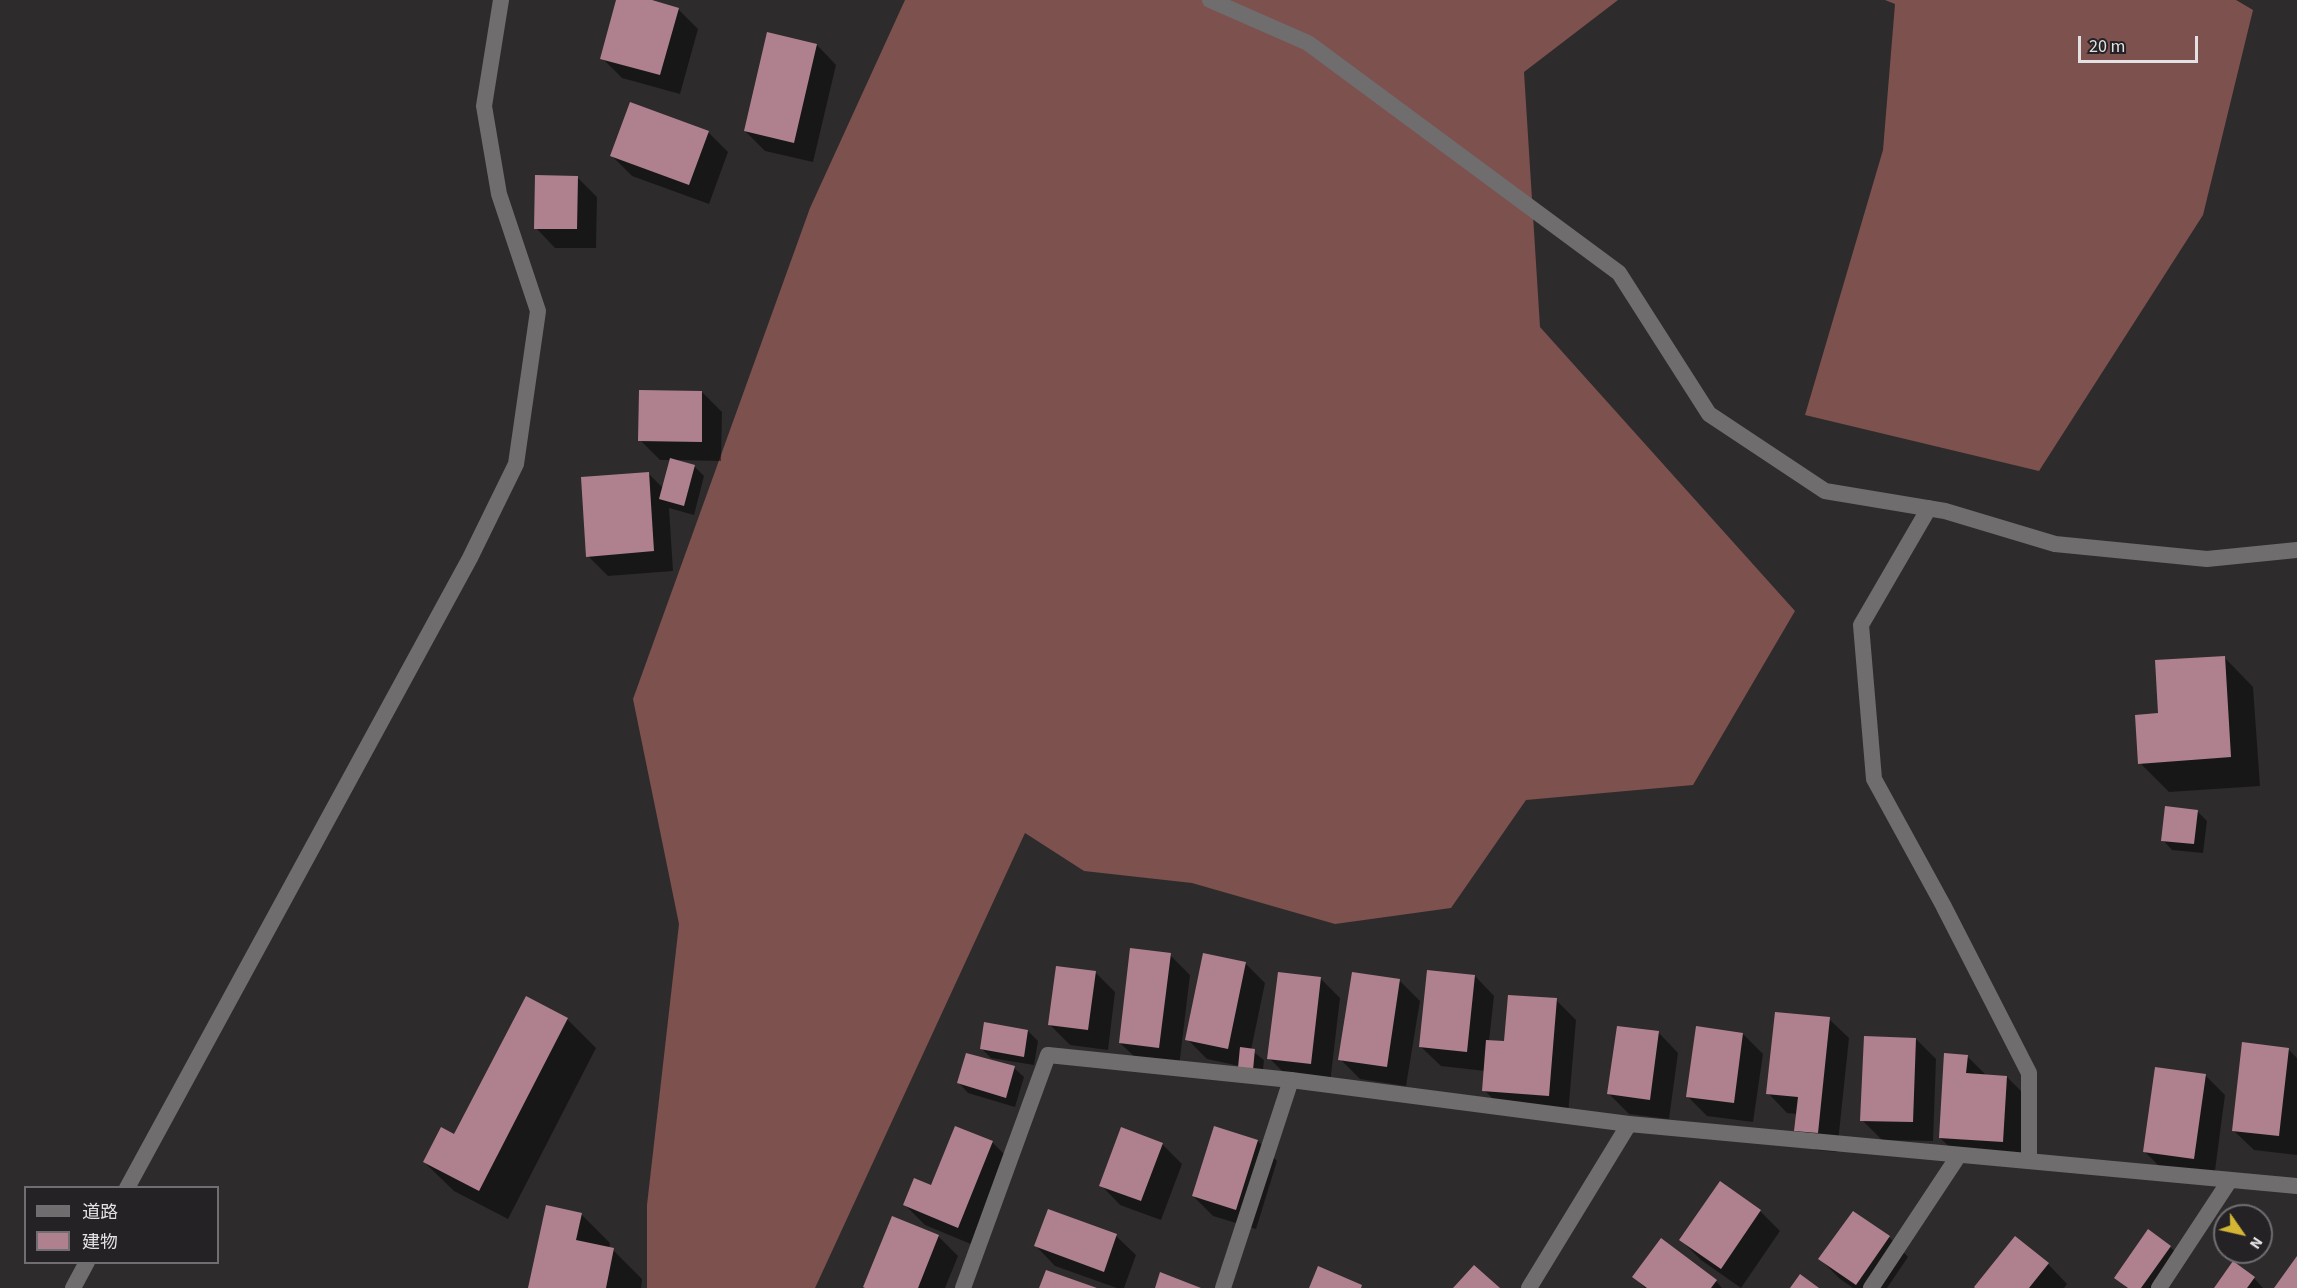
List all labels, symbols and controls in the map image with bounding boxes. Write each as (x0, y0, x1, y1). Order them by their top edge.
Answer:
scale bar (2081, 24, 2201, 62)
text: 20 m (2089, 34, 2125, 59)
legend (24, 1186, 219, 1264)
text: 道路 (82, 1200, 118, 1225)
north arrow (2213, 1204, 2273, 1264)
text: 建物 (82, 1230, 118, 1255)
text: N (2244, 1232, 2268, 1254)

